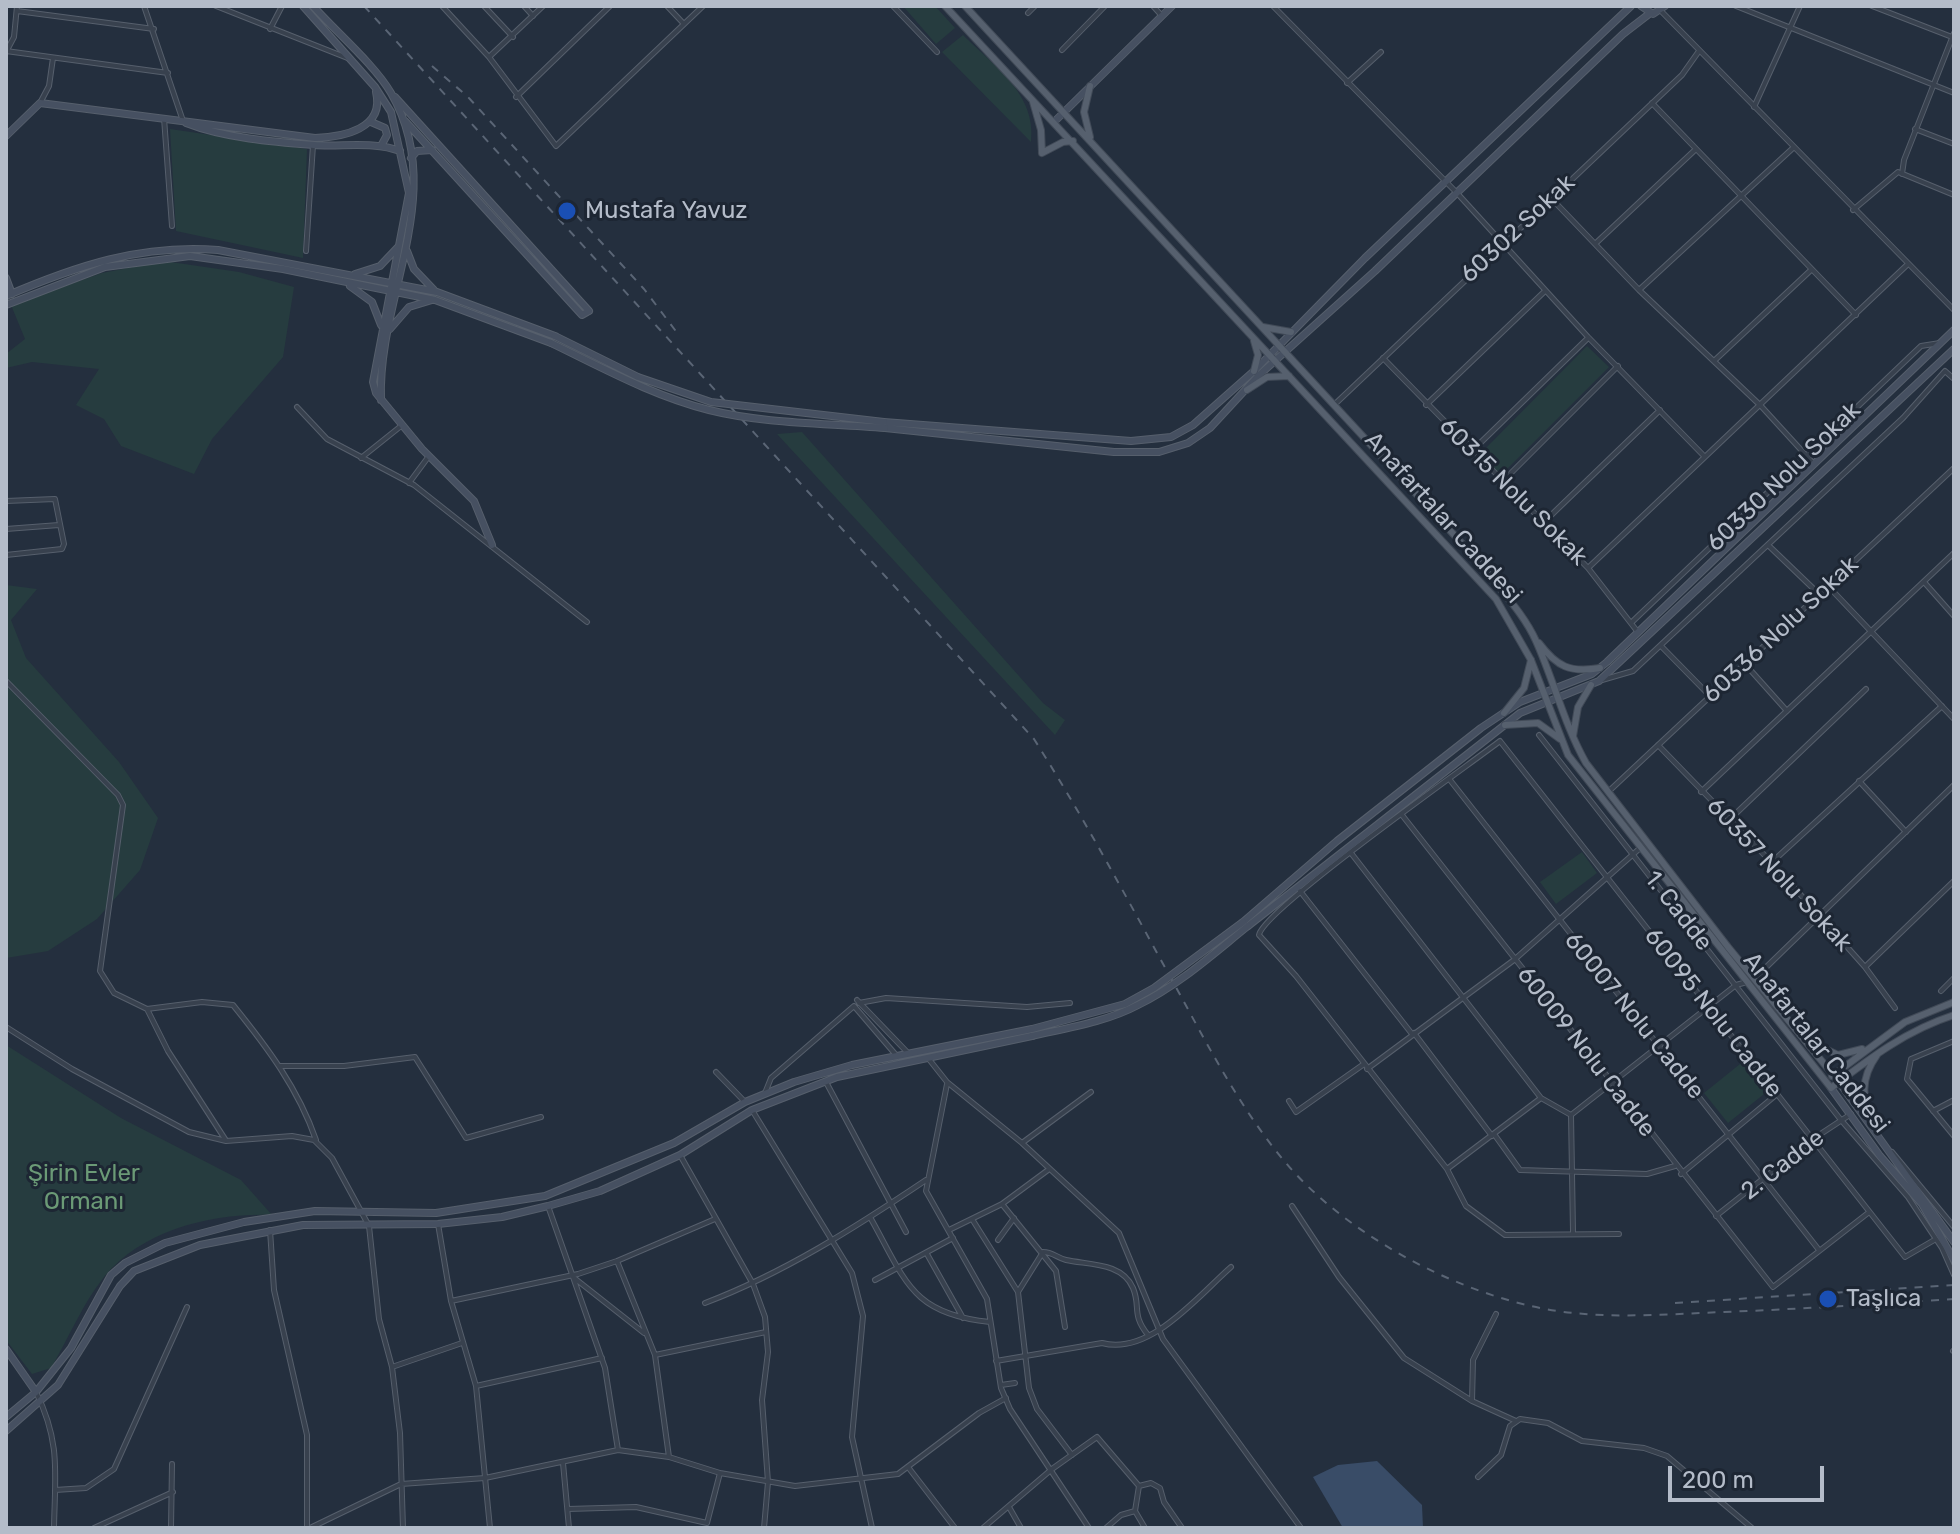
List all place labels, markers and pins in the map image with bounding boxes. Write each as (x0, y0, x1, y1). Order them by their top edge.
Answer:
place label: Mustafa Yavuz (585, 197, 748, 225)
marker: Mustafa Yavuz (556, 200, 578, 222)
place label: Taşlıca (1846, 1285, 1921, 1313)
marker: Taşlıca (1817, 1288, 1839, 1310)

